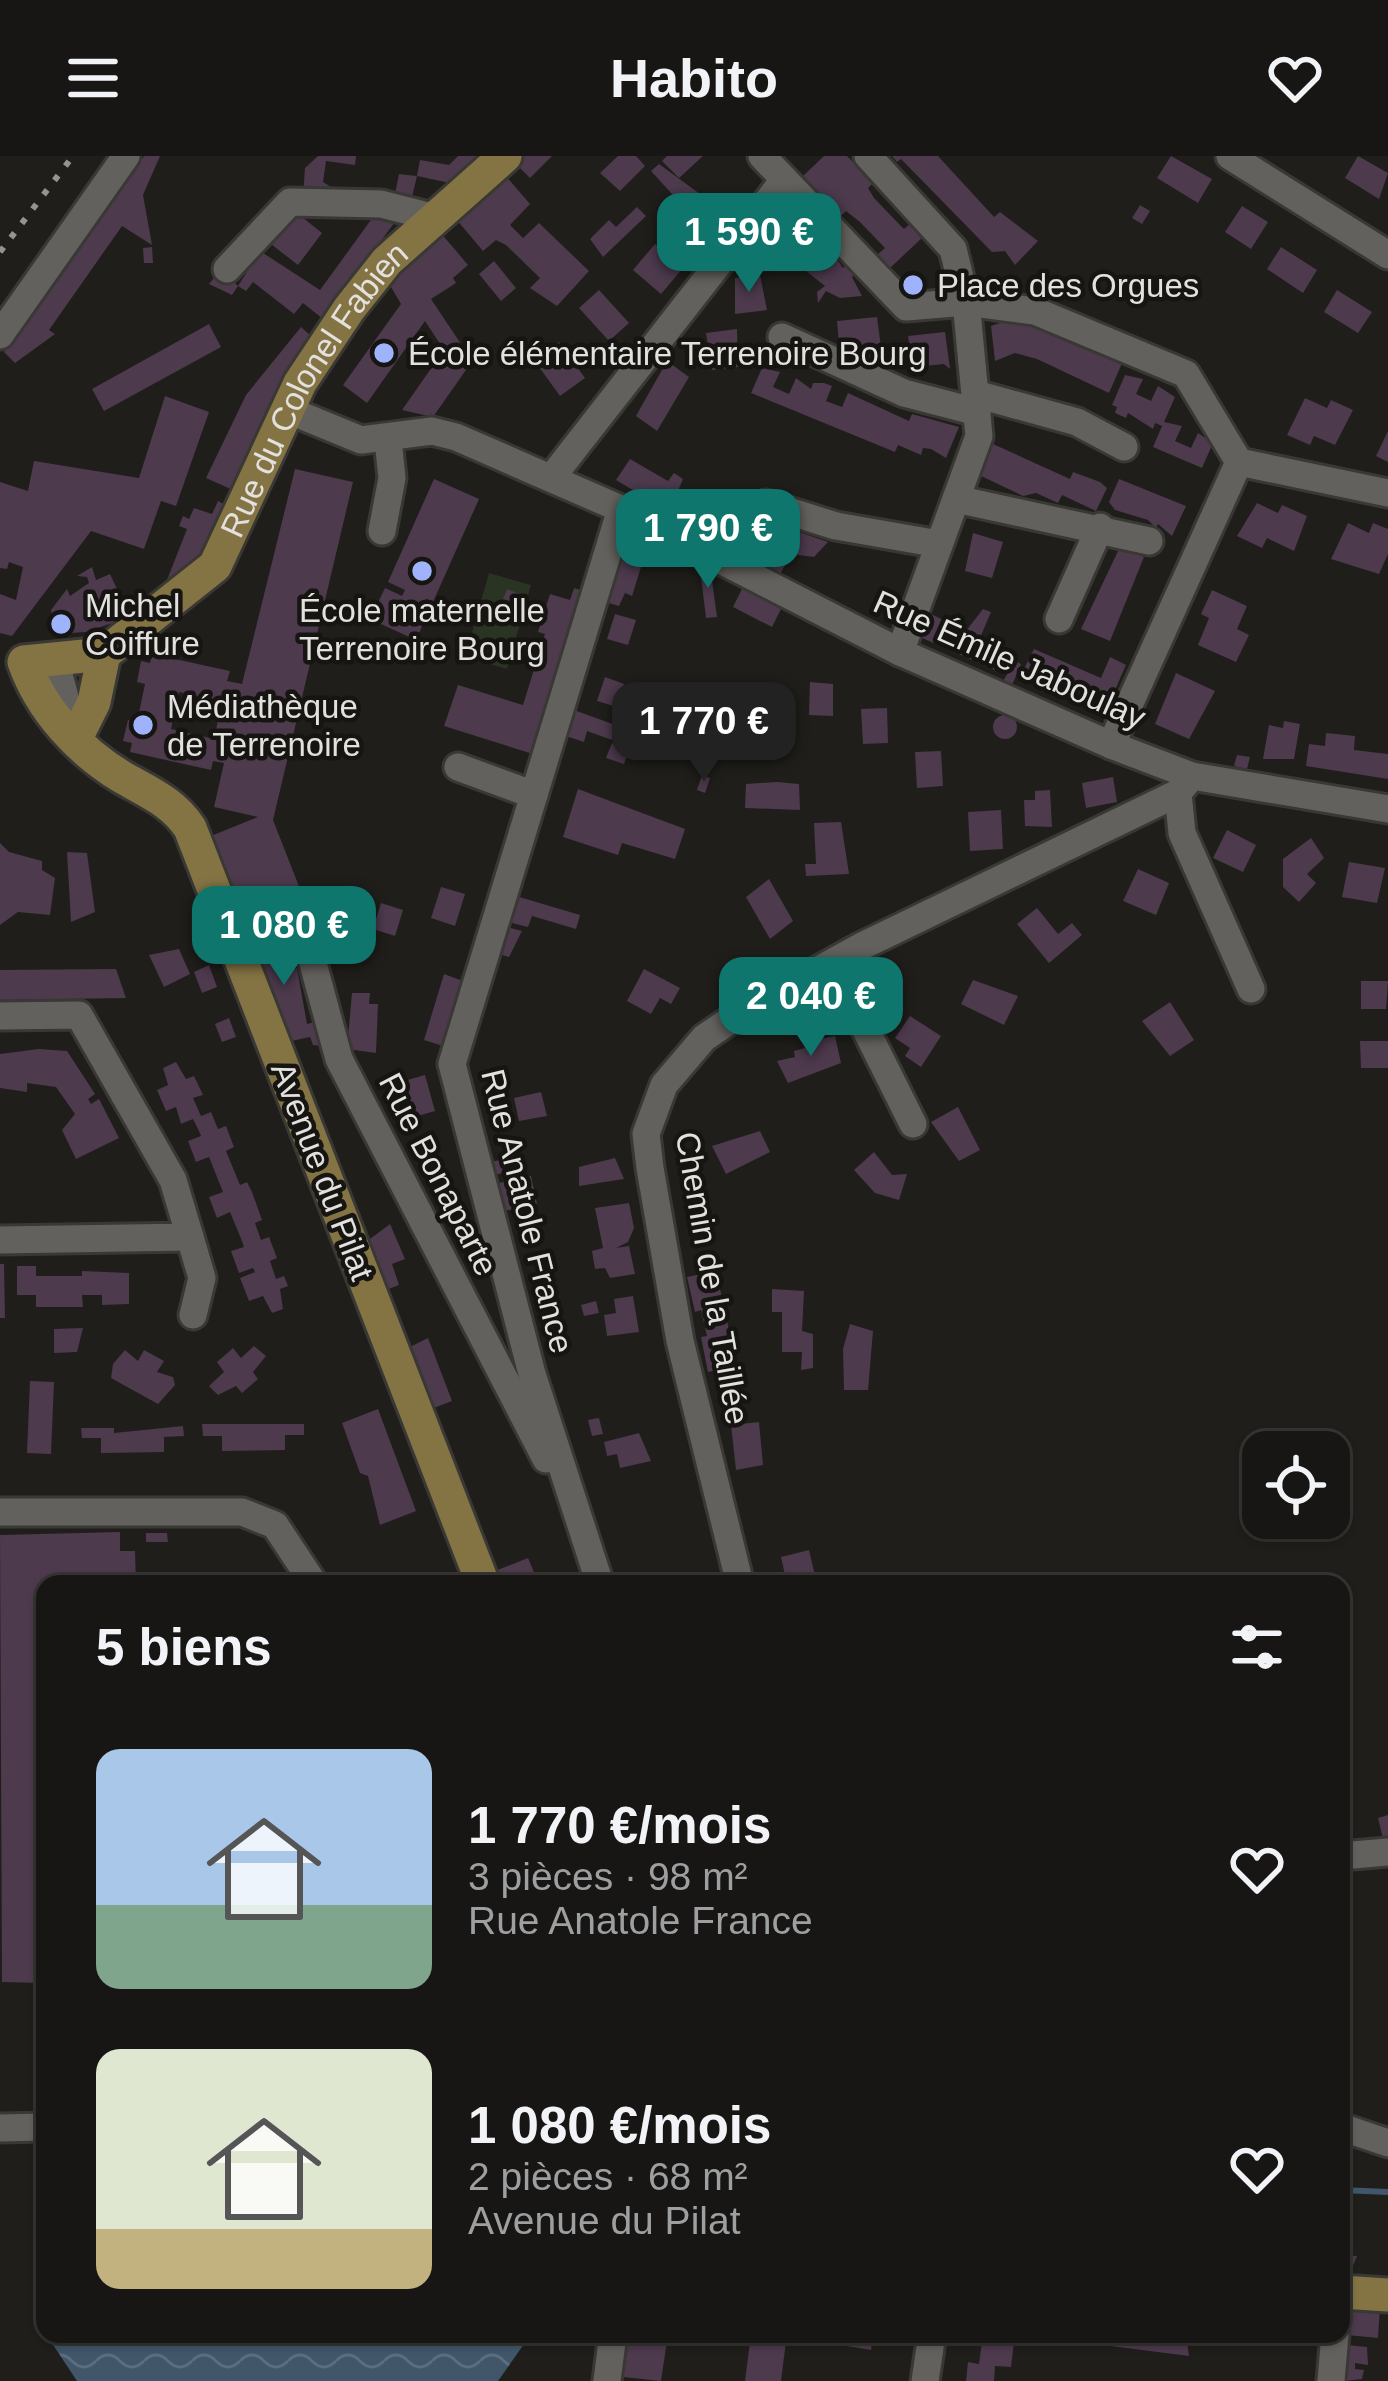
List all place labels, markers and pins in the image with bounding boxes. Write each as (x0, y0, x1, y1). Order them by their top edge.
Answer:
pin: 1 590 € (638, 193, 860, 295)
place label: Place des Orgues (937, 267, 1199, 304)
marker: Place des Orgues (900, 272, 926, 298)
place label: École élémentaire Terrenoire Bourg (408, 335, 927, 372)
marker: École élémentaire Terrenoire Bourg (371, 340, 397, 366)
pin: 1 790 € (597, 489, 819, 591)
marker: École maternelle Terrenoire Bourg (409, 558, 435, 584)
place label: Michel Coiffure (85, 587, 200, 662)
place label: École maternelle Terrenoire Bourg (299, 592, 545, 667)
marker: Michel Coiffure (48, 611, 74, 637)
pin: 1 770 € (593, 682, 815, 784)
place label: Médiathèque de Terrenoire (167, 688, 361, 763)
marker: Médiathèque de Terrenoire (130, 712, 156, 738)
pin: 1 080 € (173, 886, 395, 988)
pin: 2 040 € (700, 957, 922, 1059)

